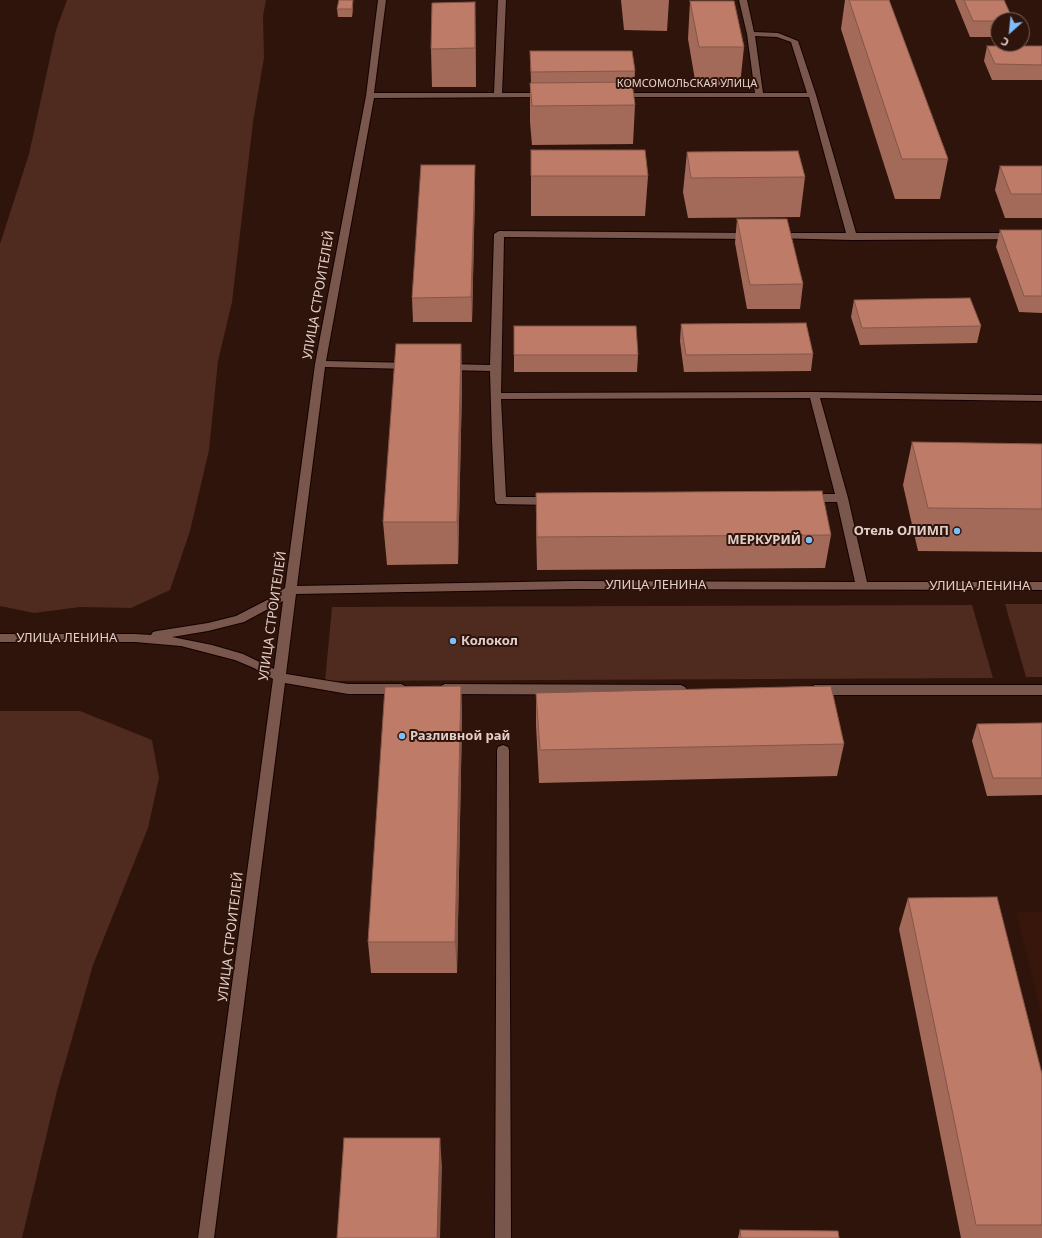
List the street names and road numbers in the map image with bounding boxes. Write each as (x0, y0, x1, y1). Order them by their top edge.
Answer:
street label: КОМСОМОЛЬСКАЯ УЛИЦА (617, 77, 757, 91)
street label: УЛИЦА СТРОИТЕЛЕЙ (300, 229, 338, 361)
street label: УЛИЦА СТРОИТЕЛЕЙ (256, 550, 290, 682)
street label: УЛИЦА ЛЕНИНА (606, 577, 706, 593)
street label: УЛИЦА ЛЕНИНА (930, 578, 1030, 594)
street label: УЛИЦА ЛЕНИНА (17, 630, 117, 646)
street label: УЛИЦА СТРОИТЕЛЕЙ (215, 871, 247, 1003)

